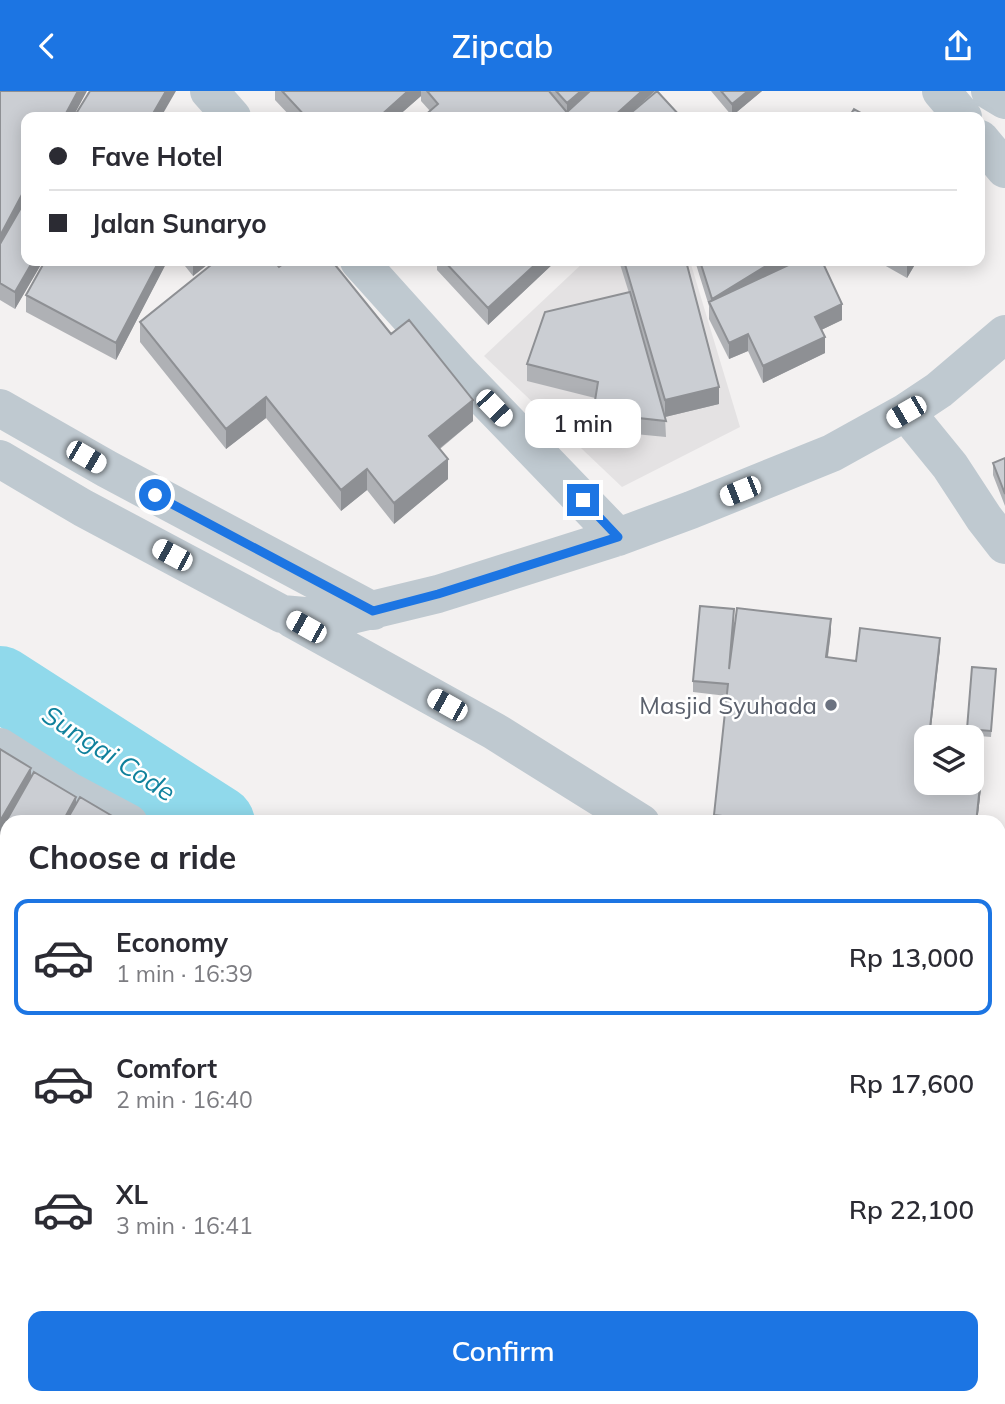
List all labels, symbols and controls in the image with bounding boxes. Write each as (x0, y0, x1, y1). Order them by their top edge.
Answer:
text: Zipcab (452, 26, 553, 66)
icon: back (28, 27, 66, 65)
icon: share (939, 27, 977, 65)
text: Fave Hotel (91, 140, 223, 173)
text: Jalan Sunaryo (91, 207, 267, 240)
car (472, 386, 517, 430)
car (883, 392, 930, 432)
callout: 1 min (525, 399, 641, 447)
text: 1 min (553, 409, 613, 438)
car (63, 437, 110, 477)
car (717, 473, 764, 509)
route start (139, 479, 171, 511)
route end (567, 484, 599, 516)
car (149, 536, 196, 574)
car (283, 608, 330, 646)
car (424, 686, 471, 724)
place label: Masjid Syuhada (639, 690, 817, 720)
marker: Masjid Syuhada (823, 697, 839, 713)
water label: Sungai Code (36, 698, 182, 808)
map controls (914, 725, 984, 795)
button: layers (914, 725, 984, 795)
text: Choose a ride (28, 837, 236, 877)
icon: car (32, 926, 95, 989)
text: Economy (116, 926, 228, 959)
text: Rp 13,000 (849, 941, 974, 974)
text: 1 min · 16:39 (116, 959, 253, 988)
icon: car (32, 1052, 95, 1115)
text: Comfort (116, 1052, 217, 1085)
text: Rp 17,600 (849, 1067, 974, 1100)
text: 2 min · 16:40 (116, 1085, 253, 1114)
icon: car (32, 1178, 95, 1241)
text: XL (116, 1178, 148, 1211)
text: Rp 22,100 (849, 1193, 974, 1226)
text: 3 min · 16:41 (116, 1211, 253, 1240)
button: Confirm (28, 1311, 978, 1391)

